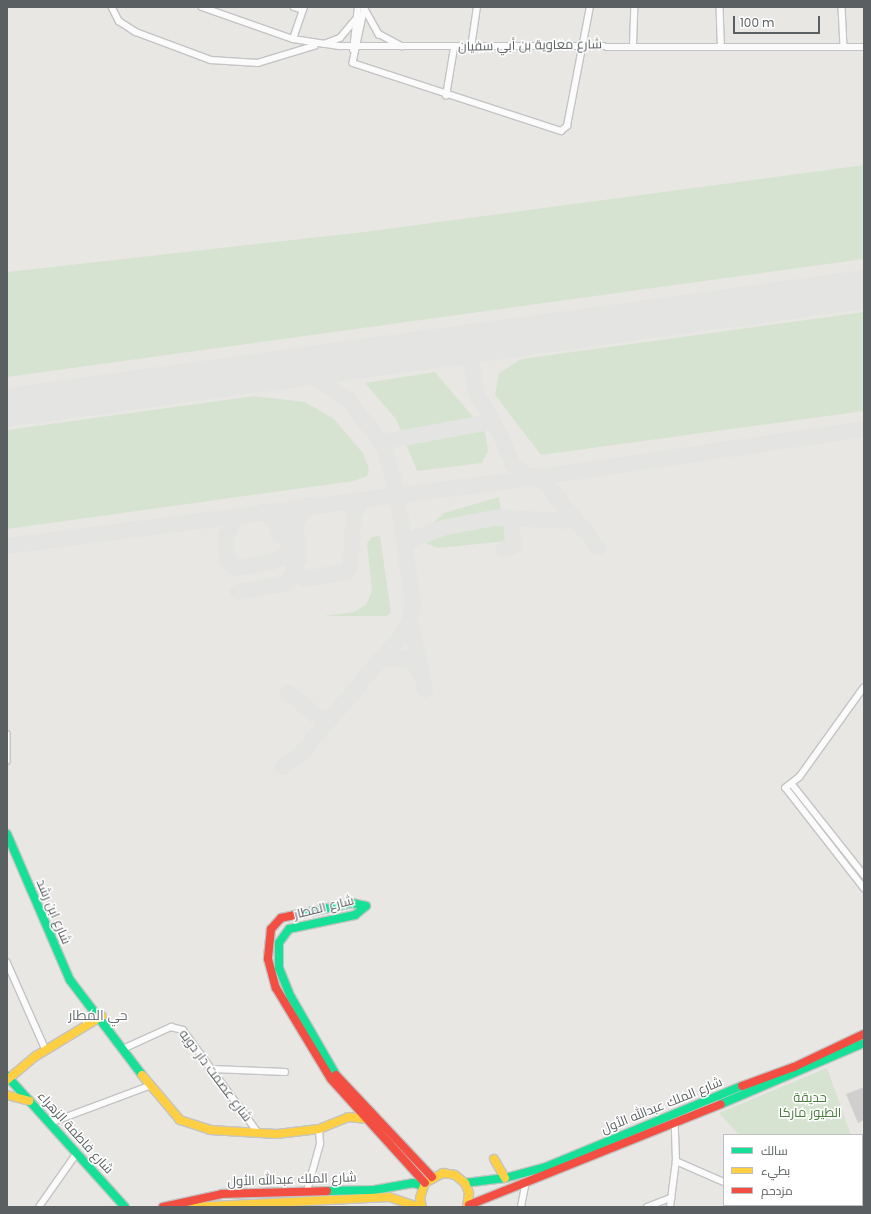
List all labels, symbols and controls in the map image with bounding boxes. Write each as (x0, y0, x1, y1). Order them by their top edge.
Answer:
scale bar (735, 8, 822, 34)
text: 100 m (740, 14, 774, 31)
street label: شارع معاوية بن أبي سفيان (458, 37, 602, 55)
street label: شارع ابن رشد (32, 877, 74, 947)
street label: شارع المطار (292, 893, 356, 923)
district label: حي المطار (68, 1007, 128, 1023)
street label: شارع عصمت دار دويه (175, 1027, 255, 1125)
street label: شارع الملك عبدالله الأول (599, 1075, 725, 1137)
street label: شارع فاطمة الزهراء (34, 1089, 116, 1177)
park label: حديقة الطيور ماركا (779, 1091, 841, 1122)
legend (723, 1134, 863, 1206)
text: سالك (761, 1142, 788, 1159)
text: بطيء (761, 1162, 790, 1179)
street label: شارع الملك عبدالله الأول (227, 1170, 357, 1190)
text: مزدحم (761, 1182, 793, 1199)

